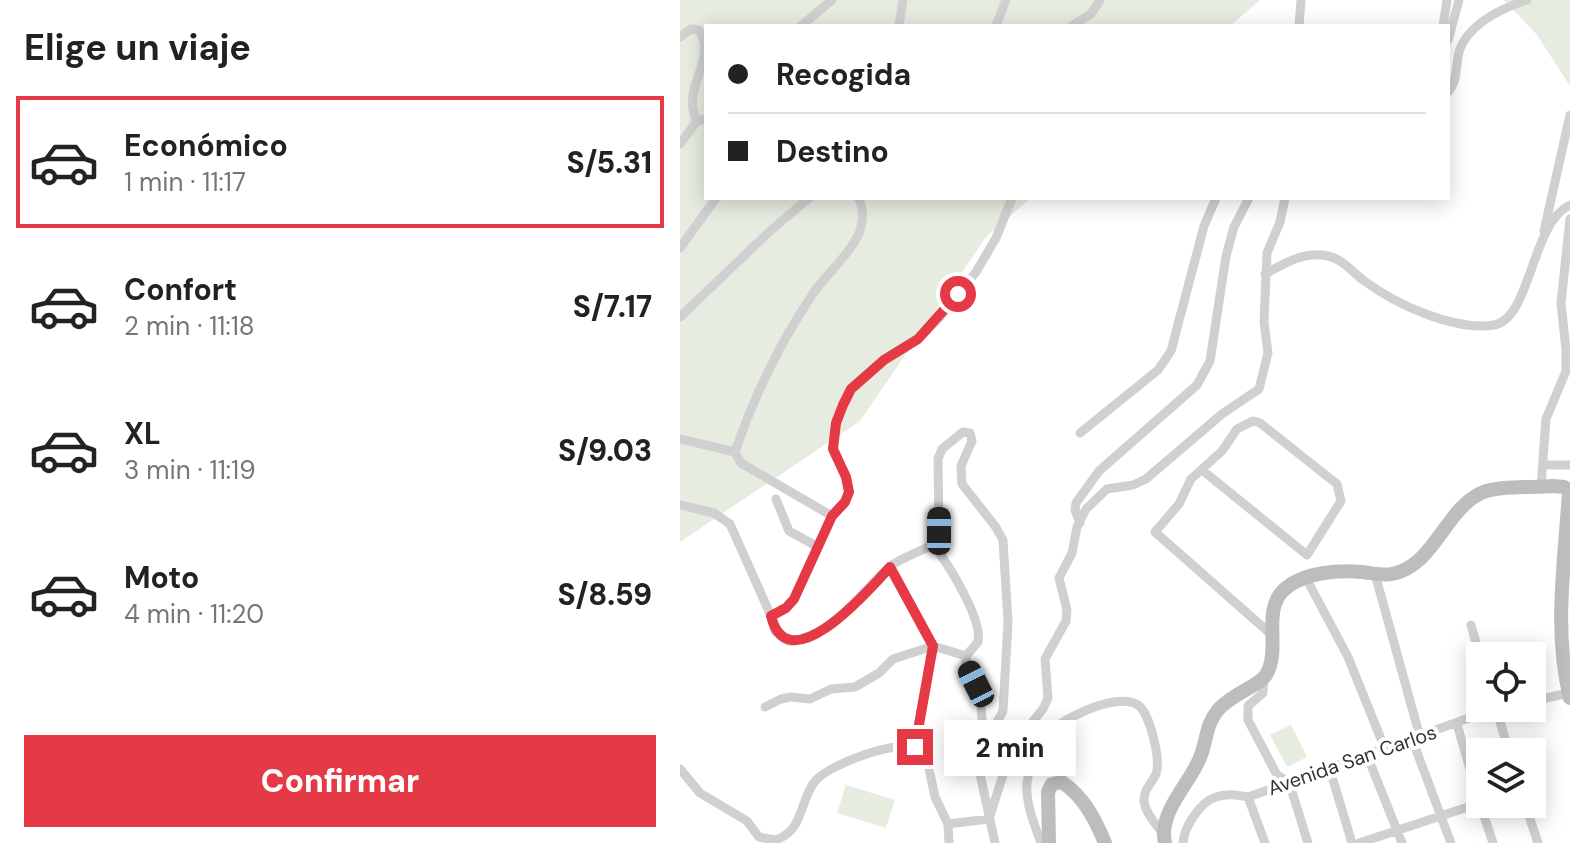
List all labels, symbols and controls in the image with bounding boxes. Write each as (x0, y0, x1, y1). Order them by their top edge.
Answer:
text: Elige un viaje (24, 24, 251, 71)
text: Recogida (776, 55, 911, 94)
icon: car (28, 126, 100, 198)
text: Económico (124, 126, 288, 165)
text: Destino (776, 132, 889, 171)
text: S/5.31 (566, 143, 652, 182)
text: 1 min · 11:17 (124, 165, 246, 199)
icon: car (28, 270, 100, 342)
text: Confort (124, 270, 237, 309)
route start (940, 276, 976, 312)
text: S/7.17 (573, 287, 652, 326)
text: 2 min · 11:18 (124, 309, 255, 343)
icon: car (28, 414, 100, 486)
text: XL (124, 414, 161, 453)
text: S/9.03 (558, 431, 652, 470)
text: 3 min · 11:19 (124, 453, 256, 487)
car (927, 507, 951, 555)
icon: car (28, 558, 100, 630)
text: Moto (124, 558, 199, 597)
text: S/8.59 (557, 575, 652, 614)
text: 4 min · 11:20 (124, 597, 264, 631)
map controls (1466, 642, 1546, 818)
button: locate (1466, 642, 1546, 722)
car (954, 657, 998, 711)
callout: 2 min (943, 719, 1075, 775)
street label: Avenida San Carlos (1264, 719, 1440, 801)
route end (897, 729, 933, 765)
text: 2 min (975, 731, 1045, 765)
button: Confirmar (24, 735, 656, 827)
button: layers (1466, 738, 1546, 818)

